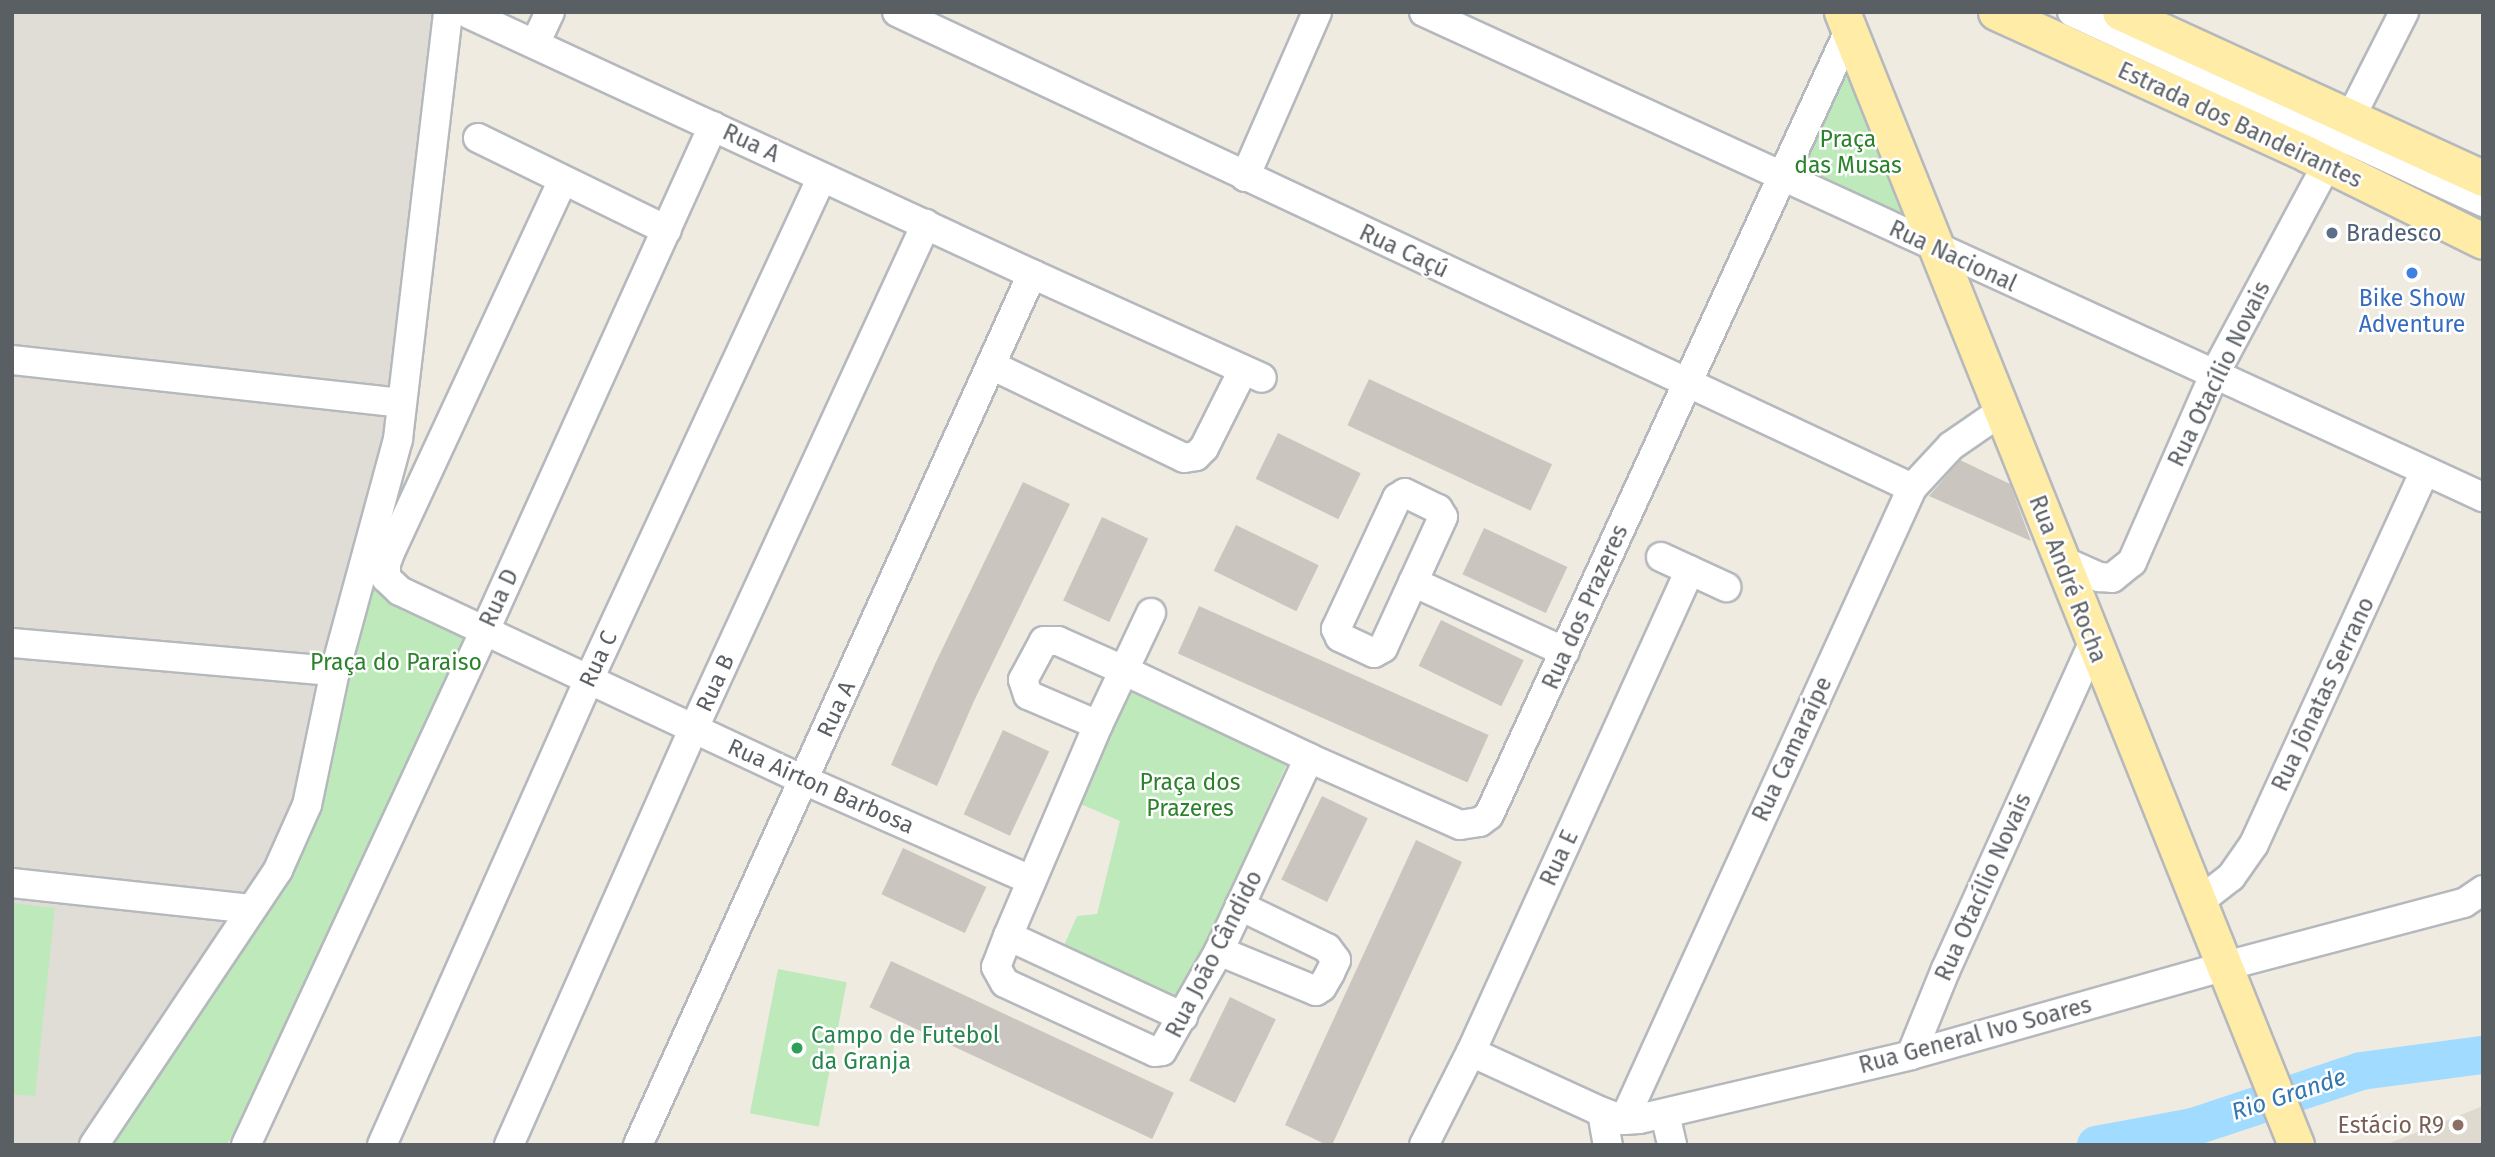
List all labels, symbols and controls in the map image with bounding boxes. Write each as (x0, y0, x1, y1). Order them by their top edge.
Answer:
street label: Estrada dos Bandeirantes (2114, 56, 2366, 194)
street label: Rua A (718, 118, 784, 168)
park label: Praça das Musas (1794, 125, 1902, 179)
street label: Rua Nacional (1885, 214, 2021, 298)
street label: Rua Caçú (1355, 218, 1453, 284)
place label: Bradesco (2346, 219, 2442, 247)
marker: Bradesco (2324, 225, 2340, 241)
marker: Bike Show Adventure (2404, 265, 2420, 281)
street label: Rua Otacílio Novais (2162, 277, 2276, 471)
place label: Bike Show Adventure (2359, 284, 2465, 338)
street label: Rua André Rocha (2023, 491, 2113, 667)
street label: Rua dos Prazeres (1536, 520, 1634, 694)
street label: Rua D (474, 565, 524, 631)
street label: Rua Jônatas Serrano (2266, 593, 2380, 795)
street label: Rua C (573, 627, 623, 691)
park label: Praça do Paraiso (310, 648, 482, 676)
street label: Rua B (690, 650, 740, 716)
street label: Rua Camaraípe (1746, 672, 1838, 826)
street label: Rua A (811, 676, 861, 742)
street label: Rua Airton Barbosa (724, 733, 918, 839)
park label: Praça dos Prazeres (1140, 768, 1240, 822)
street label: Rua Otacílio Novais (1929, 789, 2037, 985)
street label: Rua E (1534, 826, 1584, 890)
street label: Rua João Cândido (1160, 866, 1268, 1042)
street label: Rua General Ivo Soares (1856, 991, 2094, 1079)
place label: Campo de Futebol da Granja (811, 1021, 1000, 1075)
marker: Campo de Futebol da Granja (789, 1040, 805, 1056)
water label: Rio Grande (2228, 1063, 2350, 1127)
place label: Estácio R9 (2338, 1111, 2444, 1139)
marker: Estácio R9 (2450, 1117, 2466, 1133)

